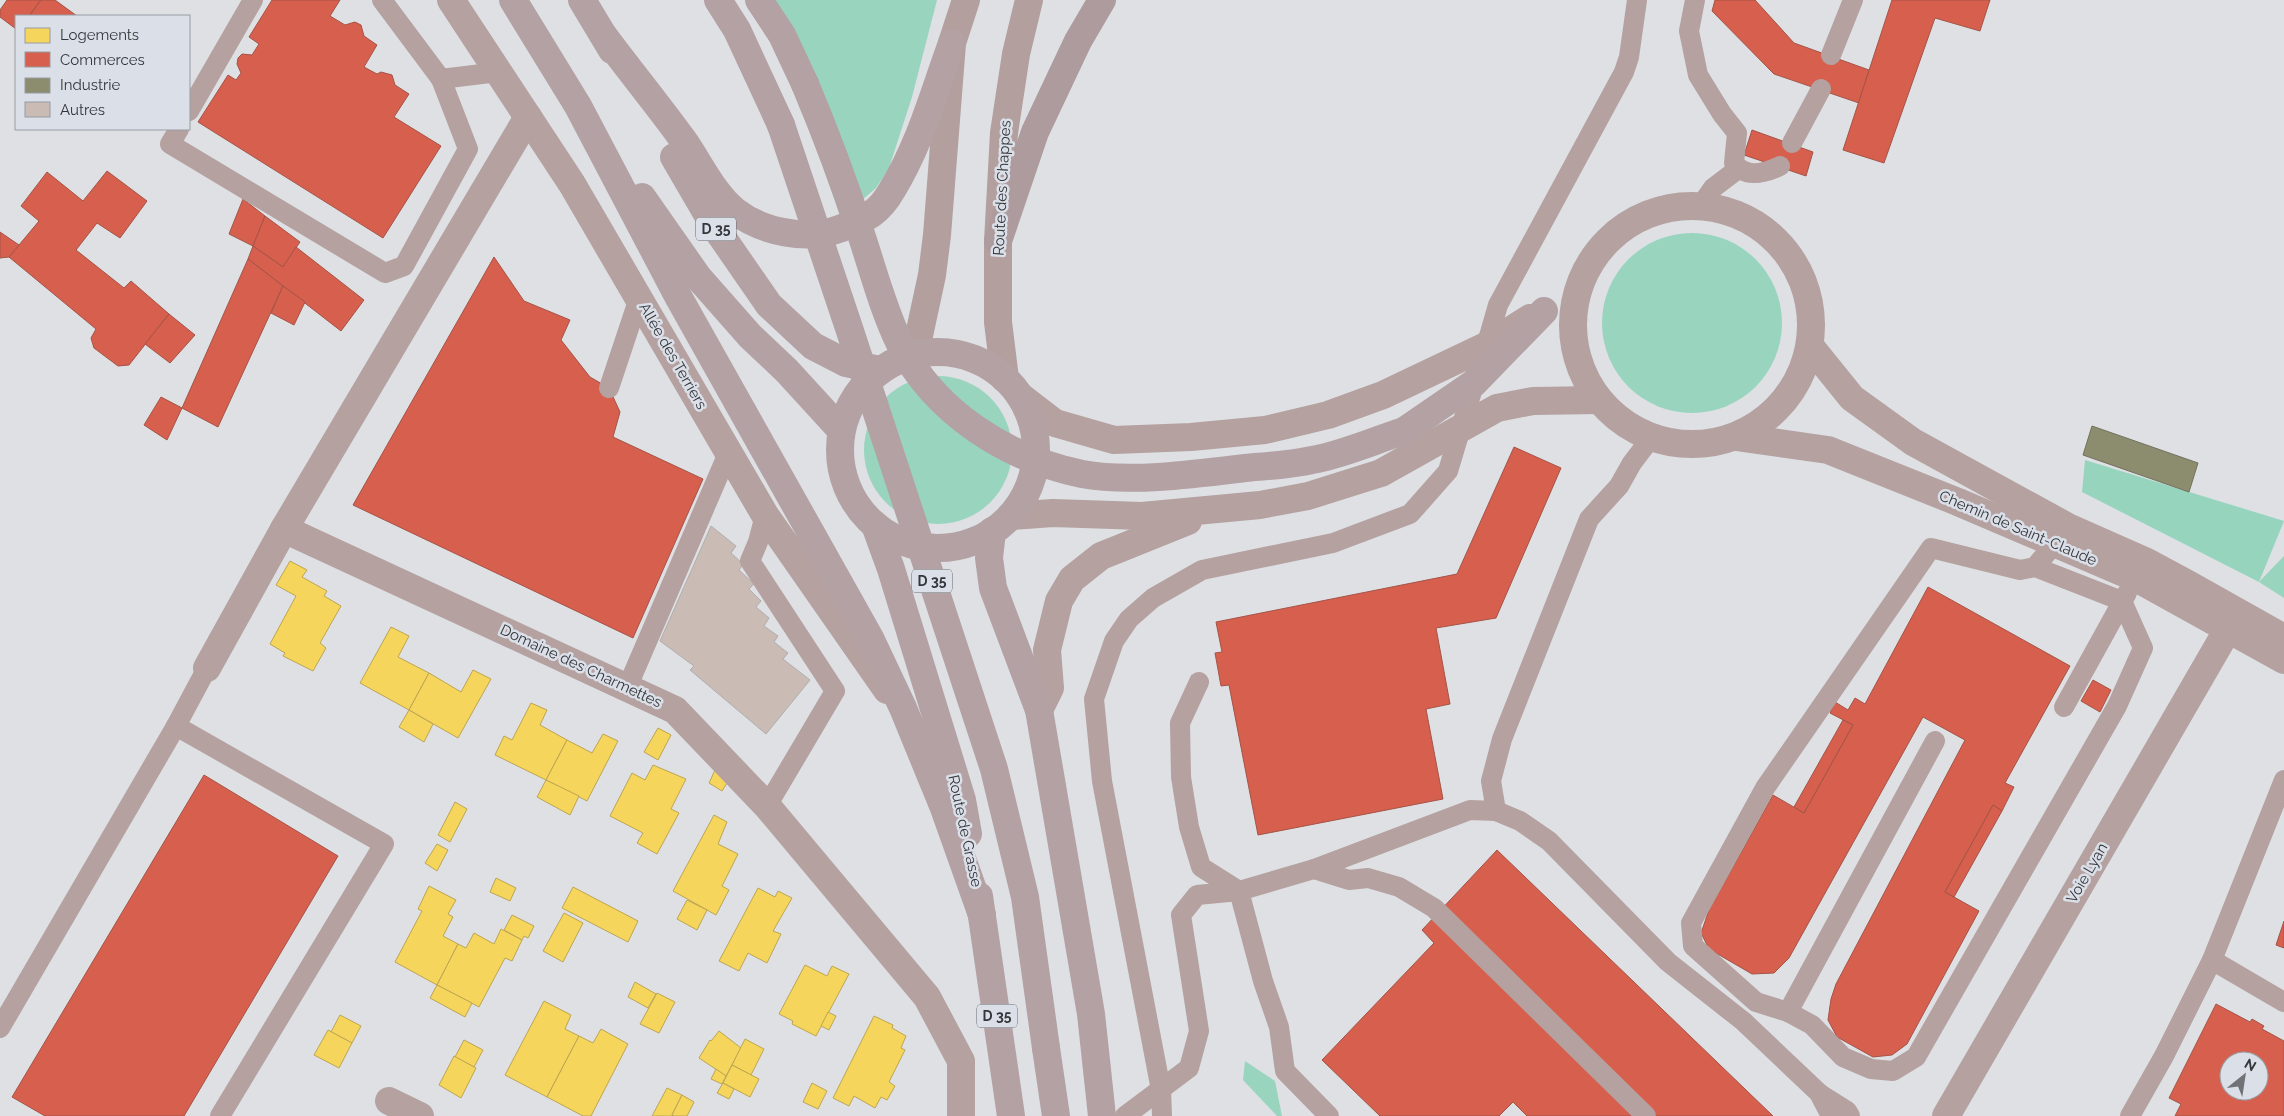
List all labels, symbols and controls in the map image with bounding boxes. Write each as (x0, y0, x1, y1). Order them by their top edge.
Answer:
legend (15, 15, 190, 130)
text: Logements (60, 26, 139, 44)
text: Commerces (60, 51, 145, 69)
text: Industrie (60, 76, 121, 94)
text: Autres (60, 101, 105, 119)
street label: Route des Chappes (989, 120, 1015, 256)
road number: D 35 (696, 218, 736, 240)
street label: Allée des Terriers (635, 300, 711, 412)
street label: Chemin de Saint-Claude (1936, 487, 2100, 569)
road number: D 35 (912, 570, 952, 592)
street label: Domaine des Charmettes (497, 621, 665, 711)
street label: Route de Grasse (944, 773, 986, 889)
street label: Voie Lyan (2063, 840, 2111, 906)
road number: D 35 (977, 1004, 1017, 1028)
north arrow (2219, 1051, 2269, 1101)
text: N (2242, 1055, 2259, 1074)

